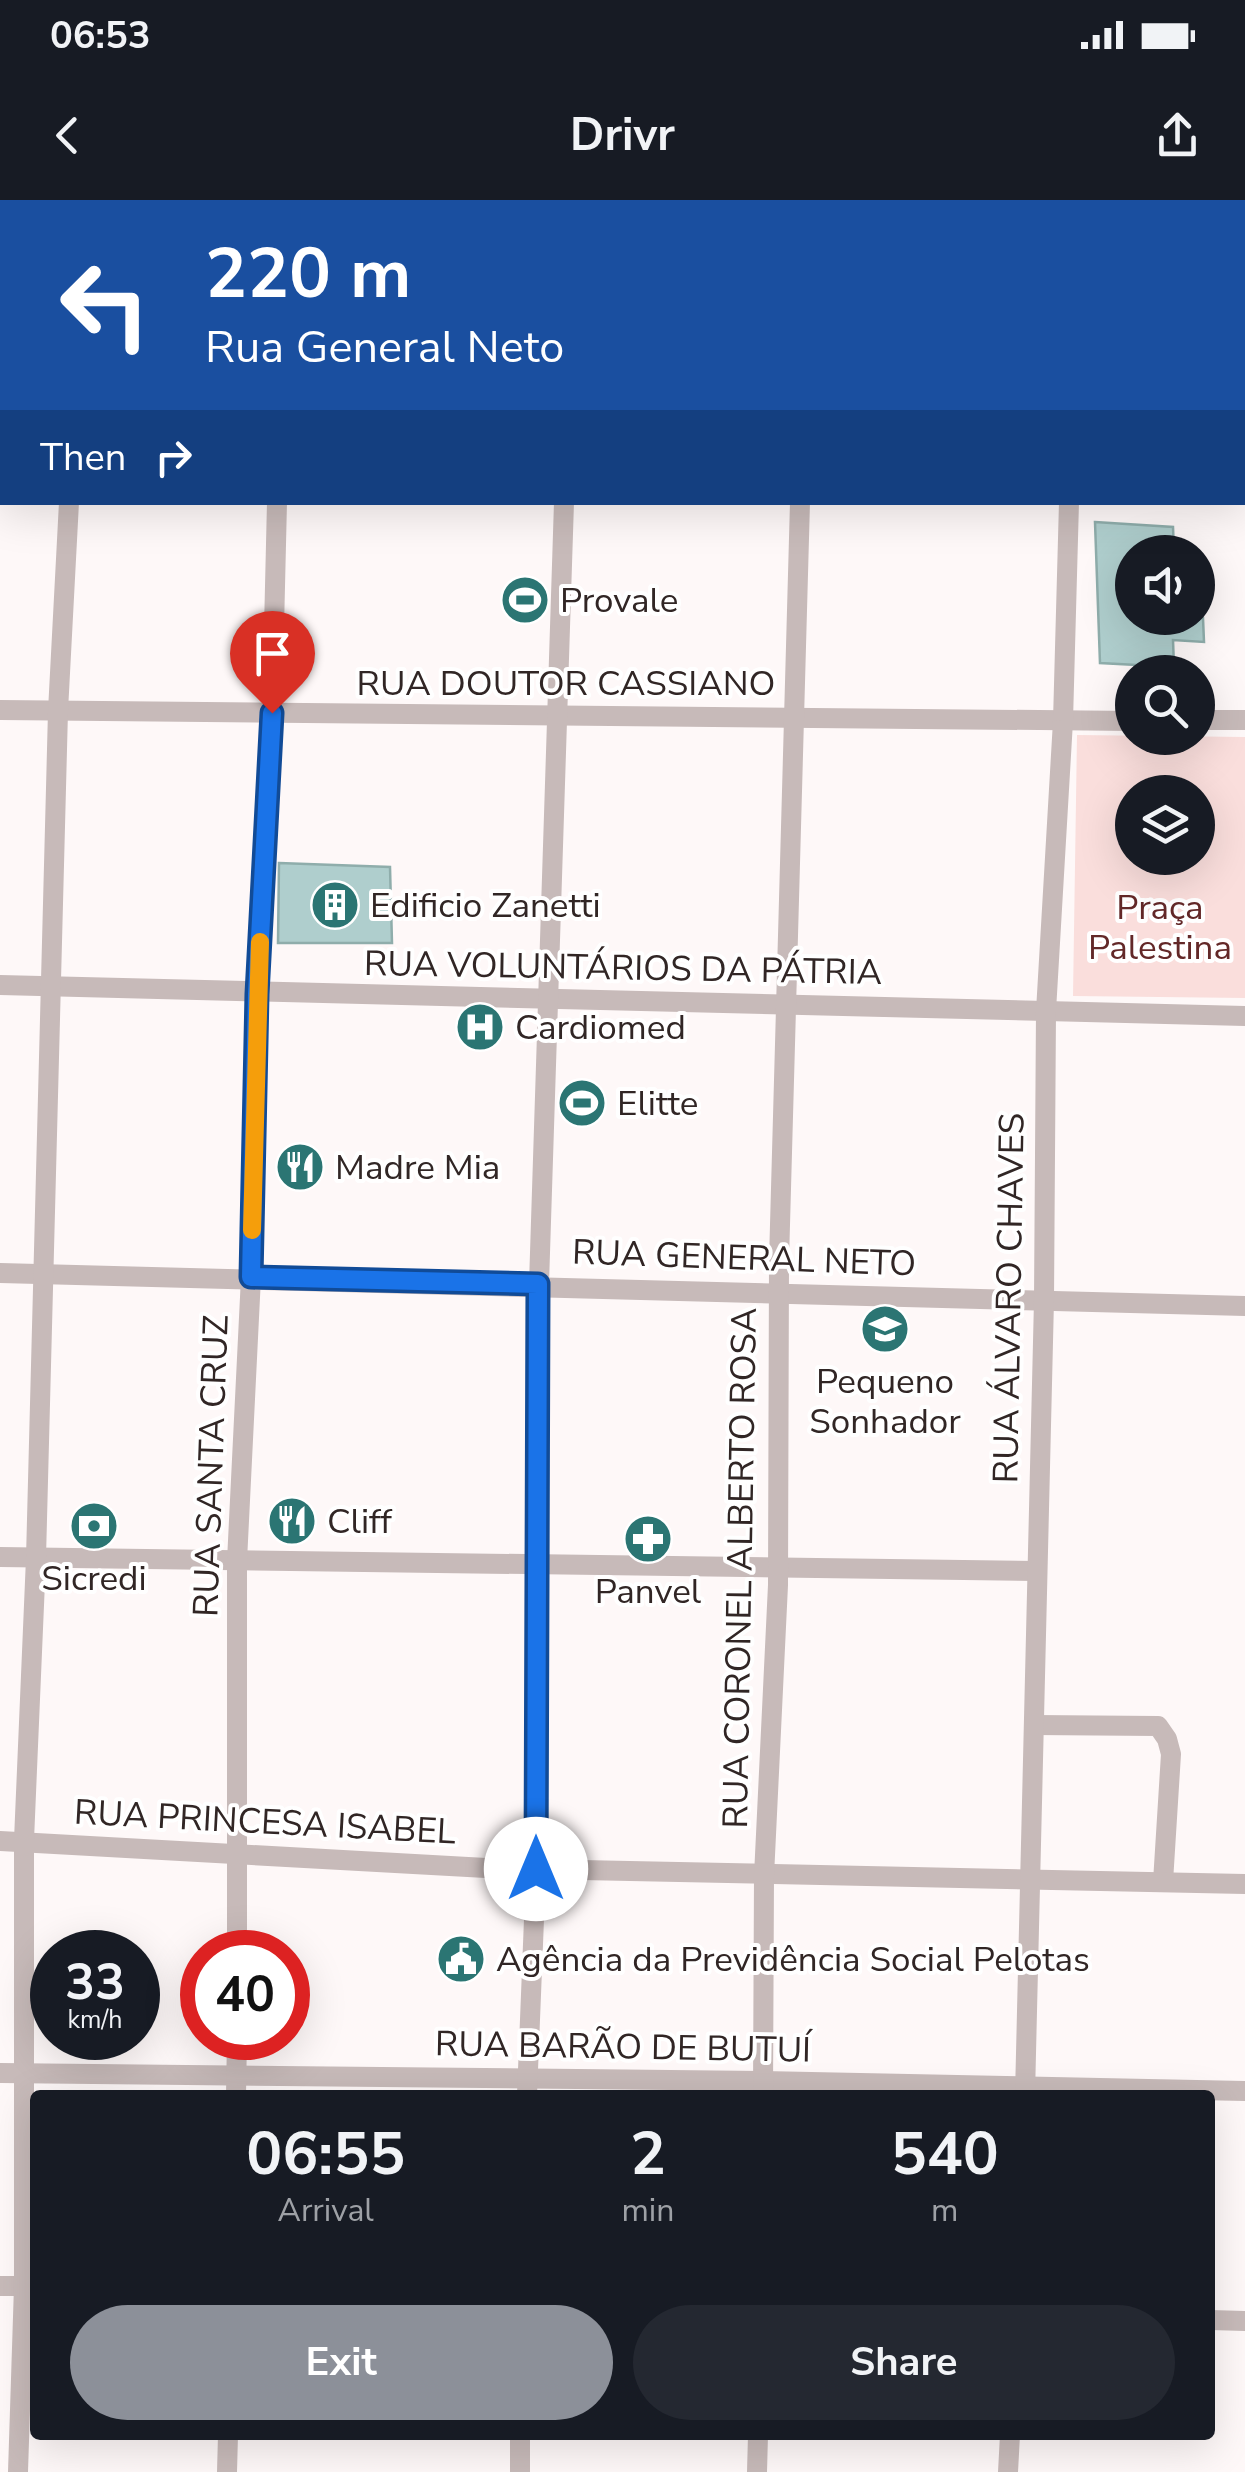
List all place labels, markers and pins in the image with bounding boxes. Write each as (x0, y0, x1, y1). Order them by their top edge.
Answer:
sports icon: Provale (499, 574, 551, 626)
place label: Provale (560, 577, 678, 624)
pin (230, 611, 315, 714)
building icon: Edificio Zanetti (309, 879, 361, 931)
place label: Edificio Zanetti (370, 882, 601, 929)
hospital icon: Cardiomed (454, 1001, 506, 1053)
place label: Cardiomed (515, 1004, 686, 1051)
sports icon: Elitte (556, 1077, 608, 1129)
place label: Elitte (617, 1080, 698, 1127)
restaurant icon: Madre Mia (274, 1141, 326, 1193)
place label: Madre Mia (335, 1144, 500, 1191)
school or university icon: Pequeno Sonhador (859, 1303, 911, 1355)
place label: Pequeno Sonhador (809, 1358, 961, 1445)
restaurant icon: Cliff (266, 1495, 318, 1547)
place label: Cliff (327, 1498, 393, 1545)
bank icon: Sicredi (68, 1500, 120, 1552)
pharmacy icon: Panvel (622, 1513, 674, 1565)
place label: Sicredi (41, 1555, 147, 1602)
place label: Panvel (595, 1568, 702, 1615)
public building icon: Agência da Previdência Social Pelotas (435, 1933, 487, 1985)
place label: Agência da Previdência Social Pelotas (496, 1936, 1090, 1983)

